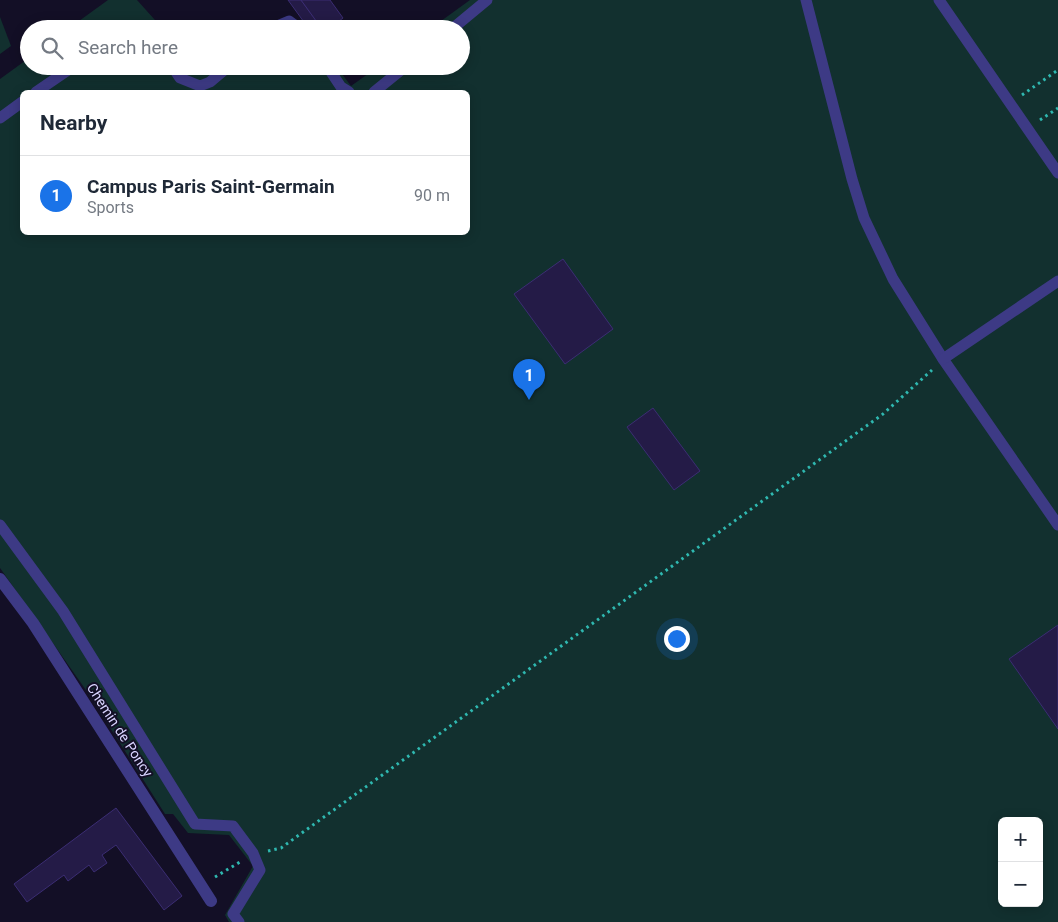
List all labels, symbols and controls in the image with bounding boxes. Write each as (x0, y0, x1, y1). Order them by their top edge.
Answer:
search box (20, 20, 470, 75)
icon: search (38, 34, 66, 62)
text: Search here (78, 36, 178, 59)
text: Nearby (40, 111, 107, 135)
text: Campus Paris Saint-Germain (87, 175, 335, 198)
text: 1 (51, 186, 61, 205)
text: 90 m (414, 186, 450, 205)
text: Sports (87, 198, 134, 217)
pin: 1 (513, 359, 545, 400)
your location (664, 626, 690, 652)
street label: Chemin de Poncy (84, 680, 156, 780)
map controls (998, 817, 1043, 907)
button: + (998, 817, 1043, 862)
button: − (998, 862, 1043, 907)

